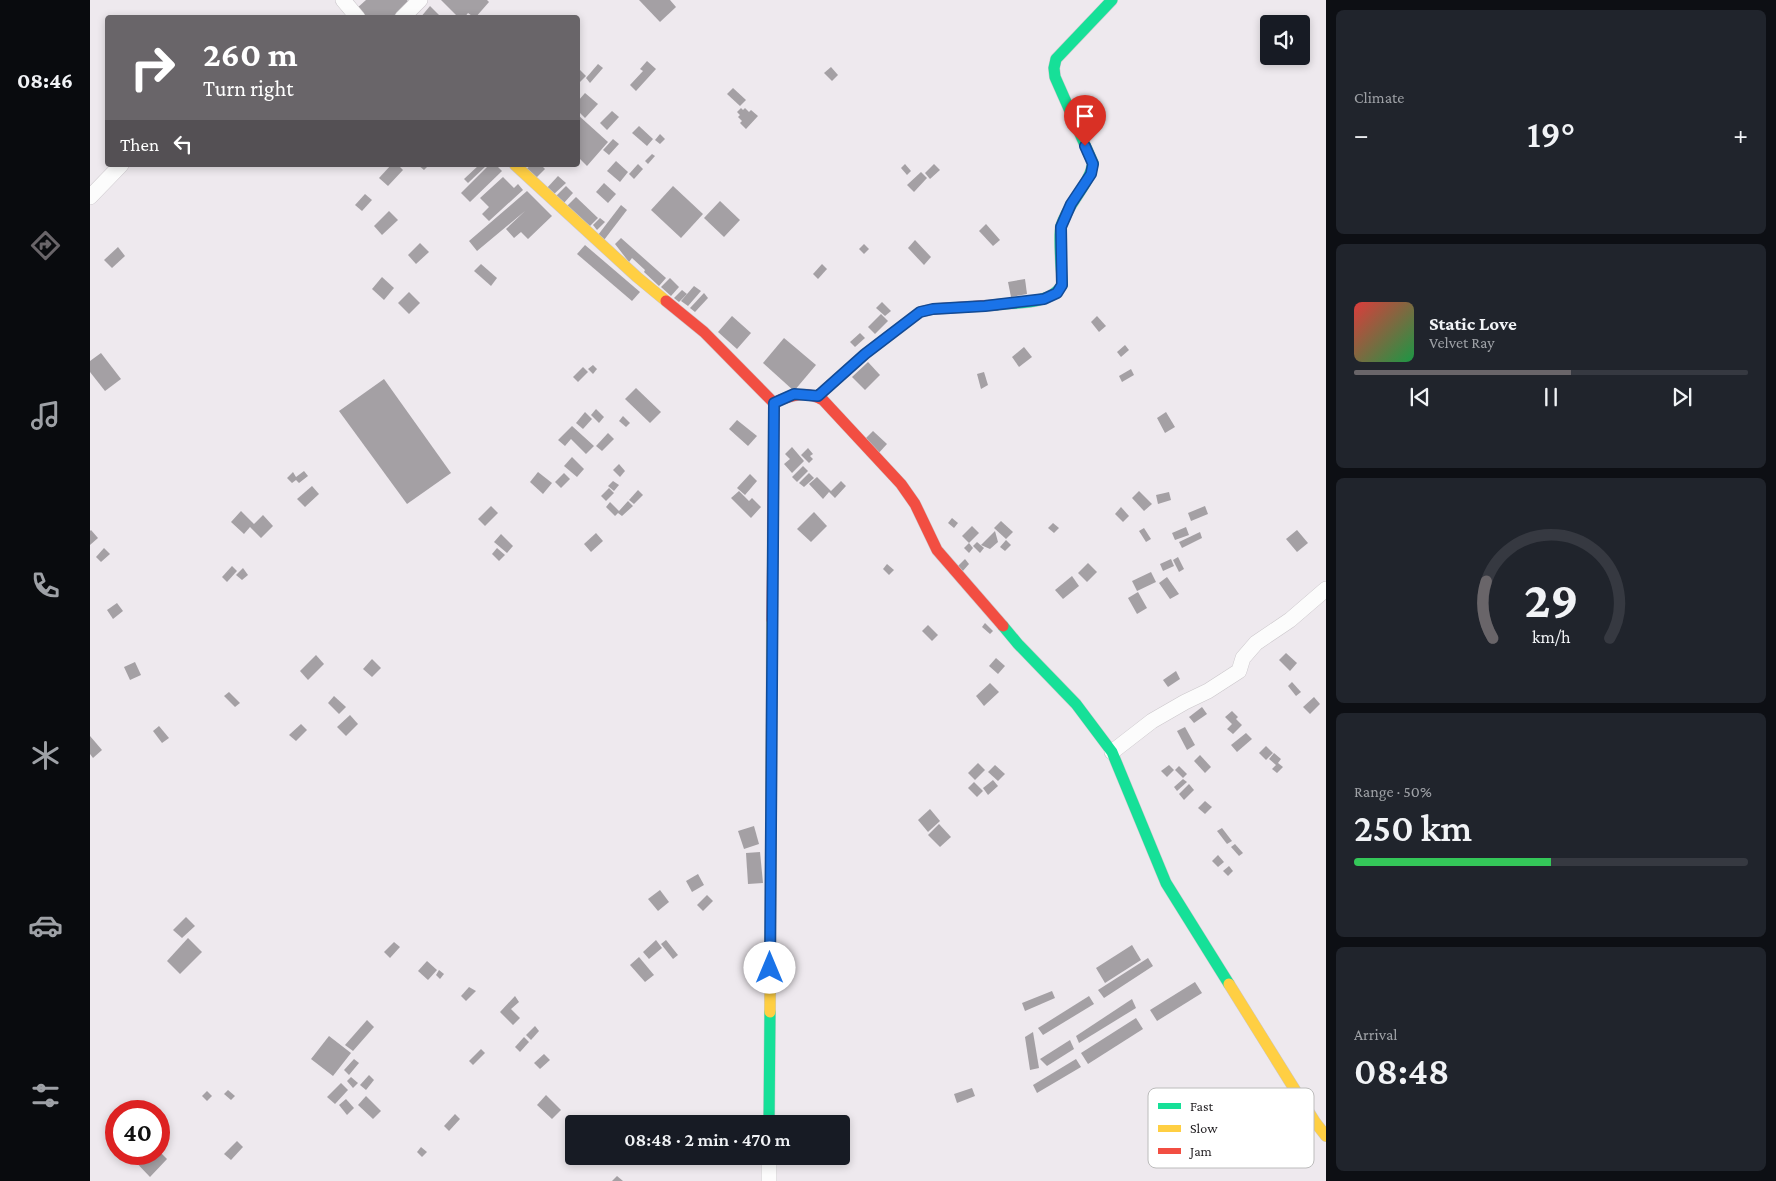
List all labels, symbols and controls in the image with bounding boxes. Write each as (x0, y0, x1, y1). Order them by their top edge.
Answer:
map controls (1260, 15, 1310, 65)
button: sound (1260, 15, 1310, 65)
icon: right (120, 35, 185, 100)
text: 260 m (203, 35, 298, 74)
text: 08:46 (17, 68, 73, 93)
text: Turn right (203, 76, 294, 101)
text: Climate (1354, 89, 1404, 106)
pin (1064, 95, 1106, 146)
icon: arrive (1071, 102, 1099, 130)
text: 19° (1527, 113, 1575, 155)
text: − (1354, 119, 1369, 150)
text: + (1733, 119, 1748, 150)
icon: left (169, 130, 197, 158)
text: Then (120, 134, 159, 155)
icon: directions (28, 228, 63, 263)
text: Static Love (1429, 313, 1517, 334)
text: Velvet Ray (1429, 334, 1495, 351)
icon: previous (1406, 383, 1434, 411)
icon: pause (1537, 383, 1565, 411)
icon: next (1668, 383, 1696, 411)
icon: music (28, 398, 63, 433)
icon: phone (28, 568, 63, 603)
text: 29 (1524, 570, 1578, 628)
text: km/h (1532, 627, 1571, 647)
icon: climate (28, 738, 63, 773)
text: Range · 50% (1354, 783, 1432, 800)
text: 250 km (1354, 807, 1472, 849)
icon: car (28, 908, 63, 943)
position arrow (743, 941, 795, 993)
text: Arrival (1354, 1026, 1398, 1043)
text: 08:48 (1354, 1050, 1449, 1092)
icon: filters (28, 1078, 63, 1113)
legend (1148, 1088, 1314, 1168)
text: Fast (1190, 1098, 1214, 1114)
speed limit sign: 40 (105, 1100, 170, 1165)
text: Slow (1190, 1120, 1218, 1136)
text: 08:48 · 2 min · 470 m (624, 1129, 791, 1150)
text: Jam (1188, 1143, 1212, 1159)

